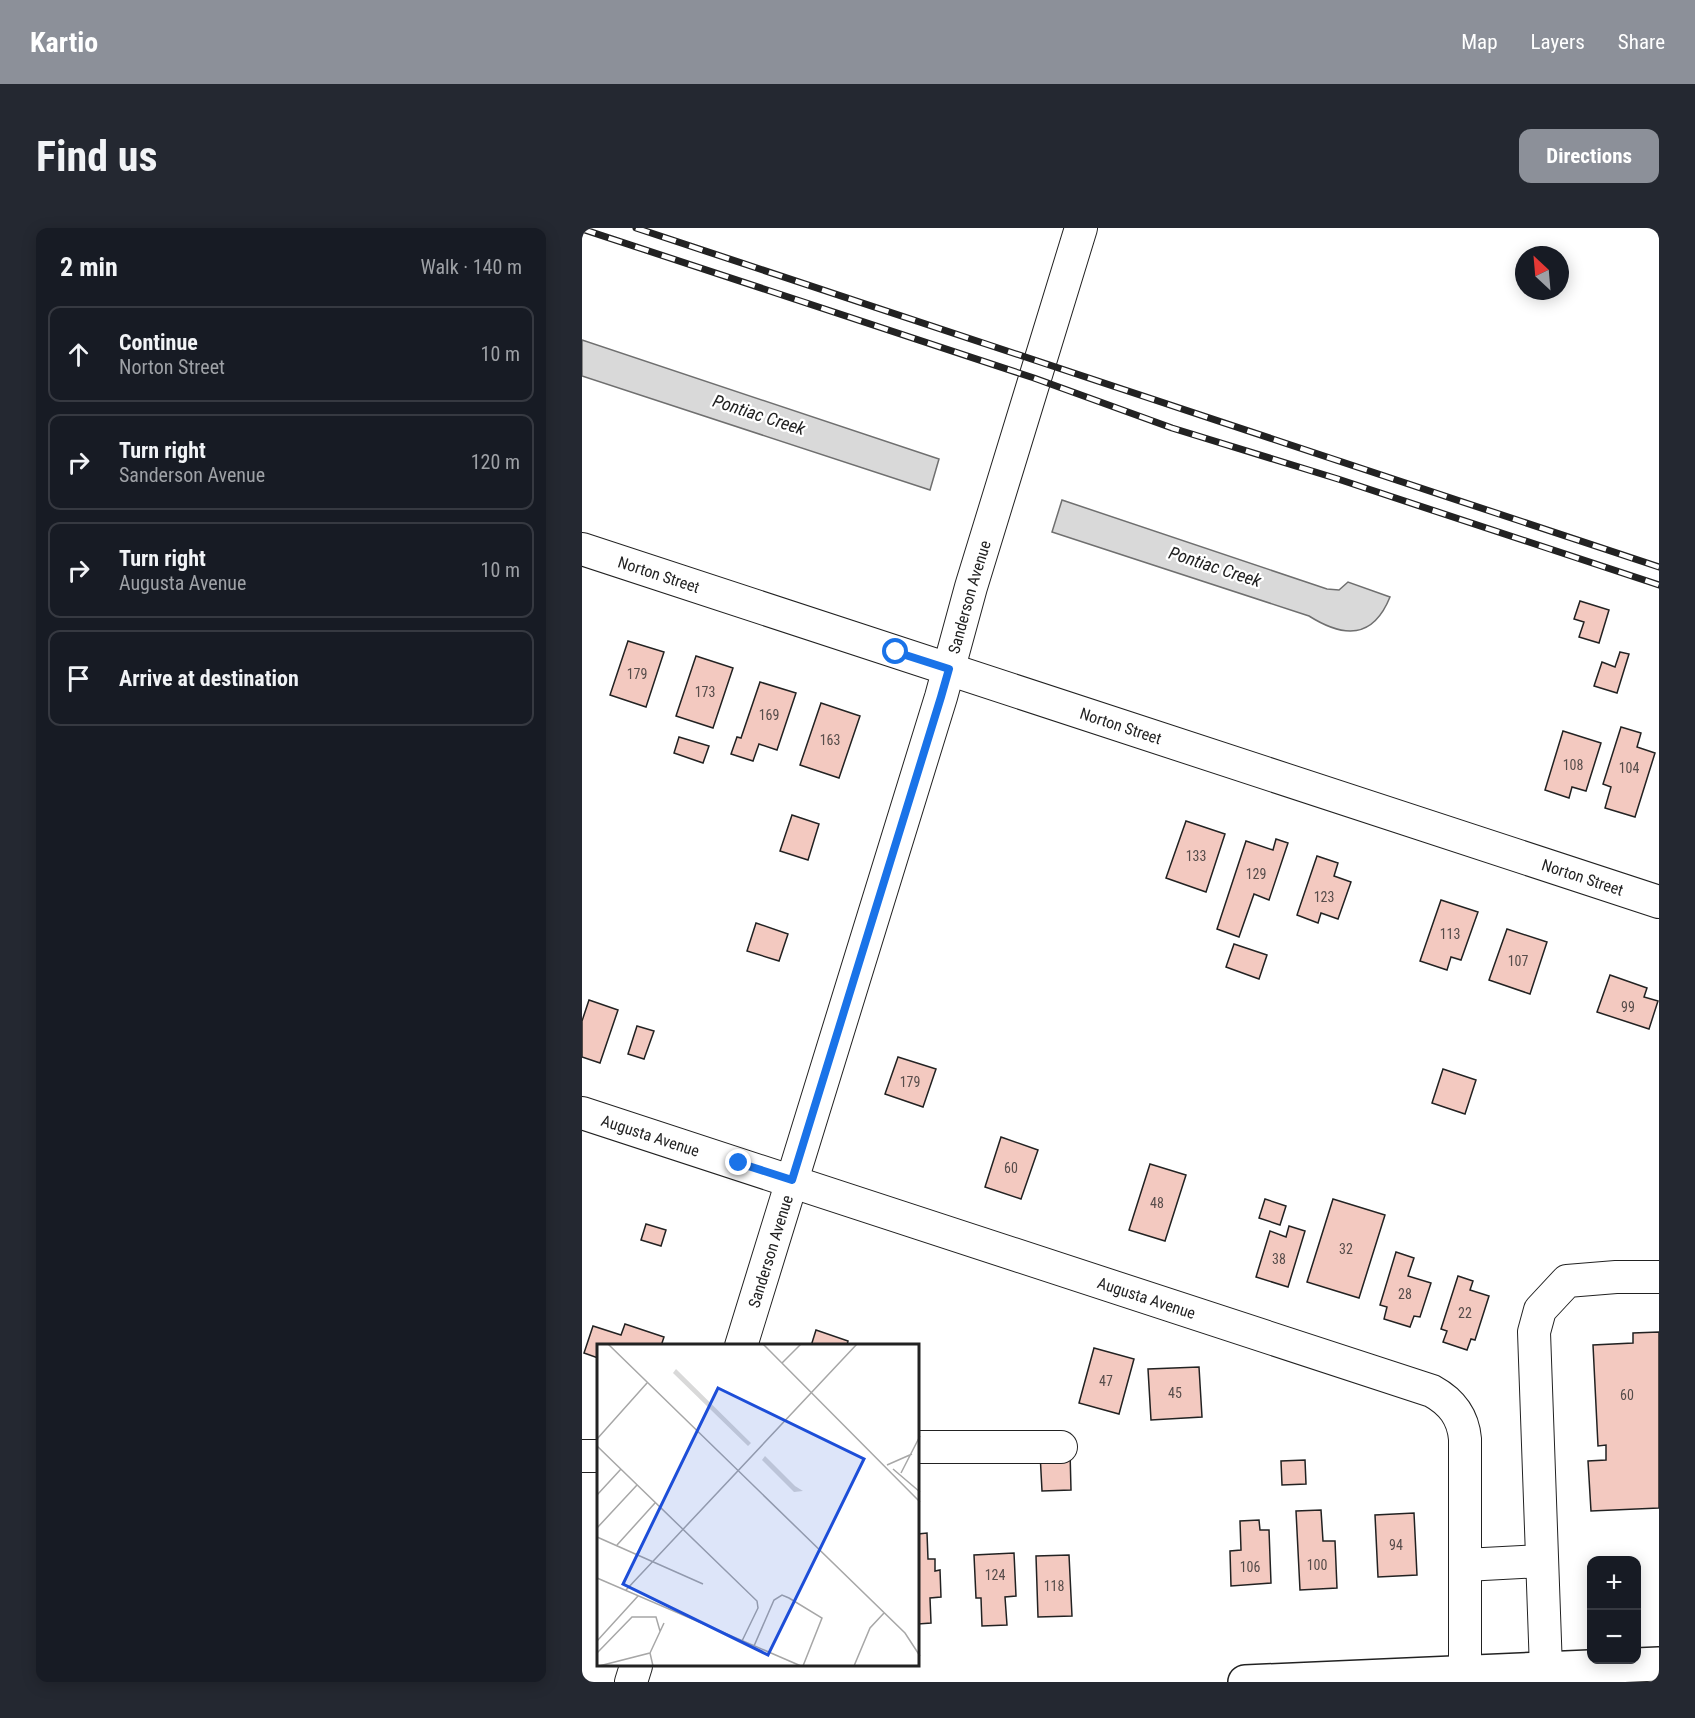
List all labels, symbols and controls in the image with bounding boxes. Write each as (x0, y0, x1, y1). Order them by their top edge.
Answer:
text: Kartio (30, 26, 98, 59)
text: Map (1461, 30, 1498, 54)
text: Layers (1531, 30, 1585, 54)
text: Share (1618, 30, 1665, 54)
button: Directions (1519, 129, 1659, 183)
text: Find us (36, 132, 157, 181)
north arrow (1515, 246, 1569, 300)
text: 2 min (60, 252, 118, 282)
text: Walk · 140 m (421, 255, 522, 279)
text: Continue (119, 330, 198, 355)
icon: ahead (62, 338, 95, 371)
text: 10 m (481, 342, 520, 366)
text: Norton Street (119, 355, 225, 379)
water label: Pontiac Creek (710, 390, 809, 440)
text: Turn right (119, 438, 206, 463)
icon: right (62, 446, 95, 479)
text: 120 m (471, 450, 520, 474)
text: Sanderson Avenue (119, 463, 265, 487)
street label: Sanderson Avenue (944, 538, 995, 656)
water label: Pontiac Creek (1166, 542, 1265, 592)
text: Turn right (119, 546, 206, 571)
street label: Norton Street (616, 552, 702, 597)
icon: right (62, 554, 95, 587)
text: 10 m (481, 558, 520, 582)
text: Augusta Avenue (119, 571, 246, 595)
route start (882, 638, 908, 664)
icon: arrive (62, 662, 95, 695)
text: Arrive at destination (119, 666, 299, 691)
house number: 179 (627, 666, 647, 682)
house number: 173 (695, 684, 715, 700)
street label: Norton Street (1077, 704, 1164, 748)
house number: 169 (759, 707, 779, 723)
house number: 163 (820, 732, 840, 748)
house number: 108 (1563, 757, 1583, 773)
house number: 104 (1619, 760, 1639, 776)
house number: 133 (1186, 848, 1206, 864)
street label: Norton Street (1539, 855, 1626, 900)
house number: 129 (1246, 866, 1266, 882)
house number: 123 (1314, 889, 1334, 905)
house number: 113 (1440, 926, 1460, 942)
house number: 107 (1508, 953, 1528, 969)
house number: 99 (1621, 999, 1635, 1015)
house number: 179 (900, 1074, 920, 1090)
street label: Augusta Avenue (599, 1111, 702, 1161)
route end (725, 1149, 751, 1175)
house number: 60 (1004, 1160, 1018, 1176)
street label: Sanderson Avenue (744, 1193, 797, 1310)
house number: 48 (1150, 1195, 1164, 1211)
house number: 32 (1339, 1241, 1353, 1257)
house number: 38 (1272, 1251, 1286, 1267)
street label: Augusta Avenue (1095, 1273, 1198, 1323)
house number: 28 (1398, 1286, 1412, 1302)
house number: 22 (1458, 1305, 1472, 1321)
inset map (597, 1344, 920, 1667)
house number: 47 (1099, 1373, 1113, 1389)
house number: 45 (1168, 1385, 1182, 1401)
house number: 60 (1620, 1387, 1634, 1403)
house number: 94 (1389, 1537, 1403, 1553)
map controls (1587, 1556, 1641, 1664)
button: + (1587, 1556, 1641, 1610)
house number: 100 (1307, 1557, 1327, 1573)
house number: 106 (1240, 1559, 1260, 1575)
house number: 124 (985, 1567, 1005, 1583)
house number: 118 (1044, 1578, 1064, 1594)
button: − (1587, 1610, 1641, 1664)

